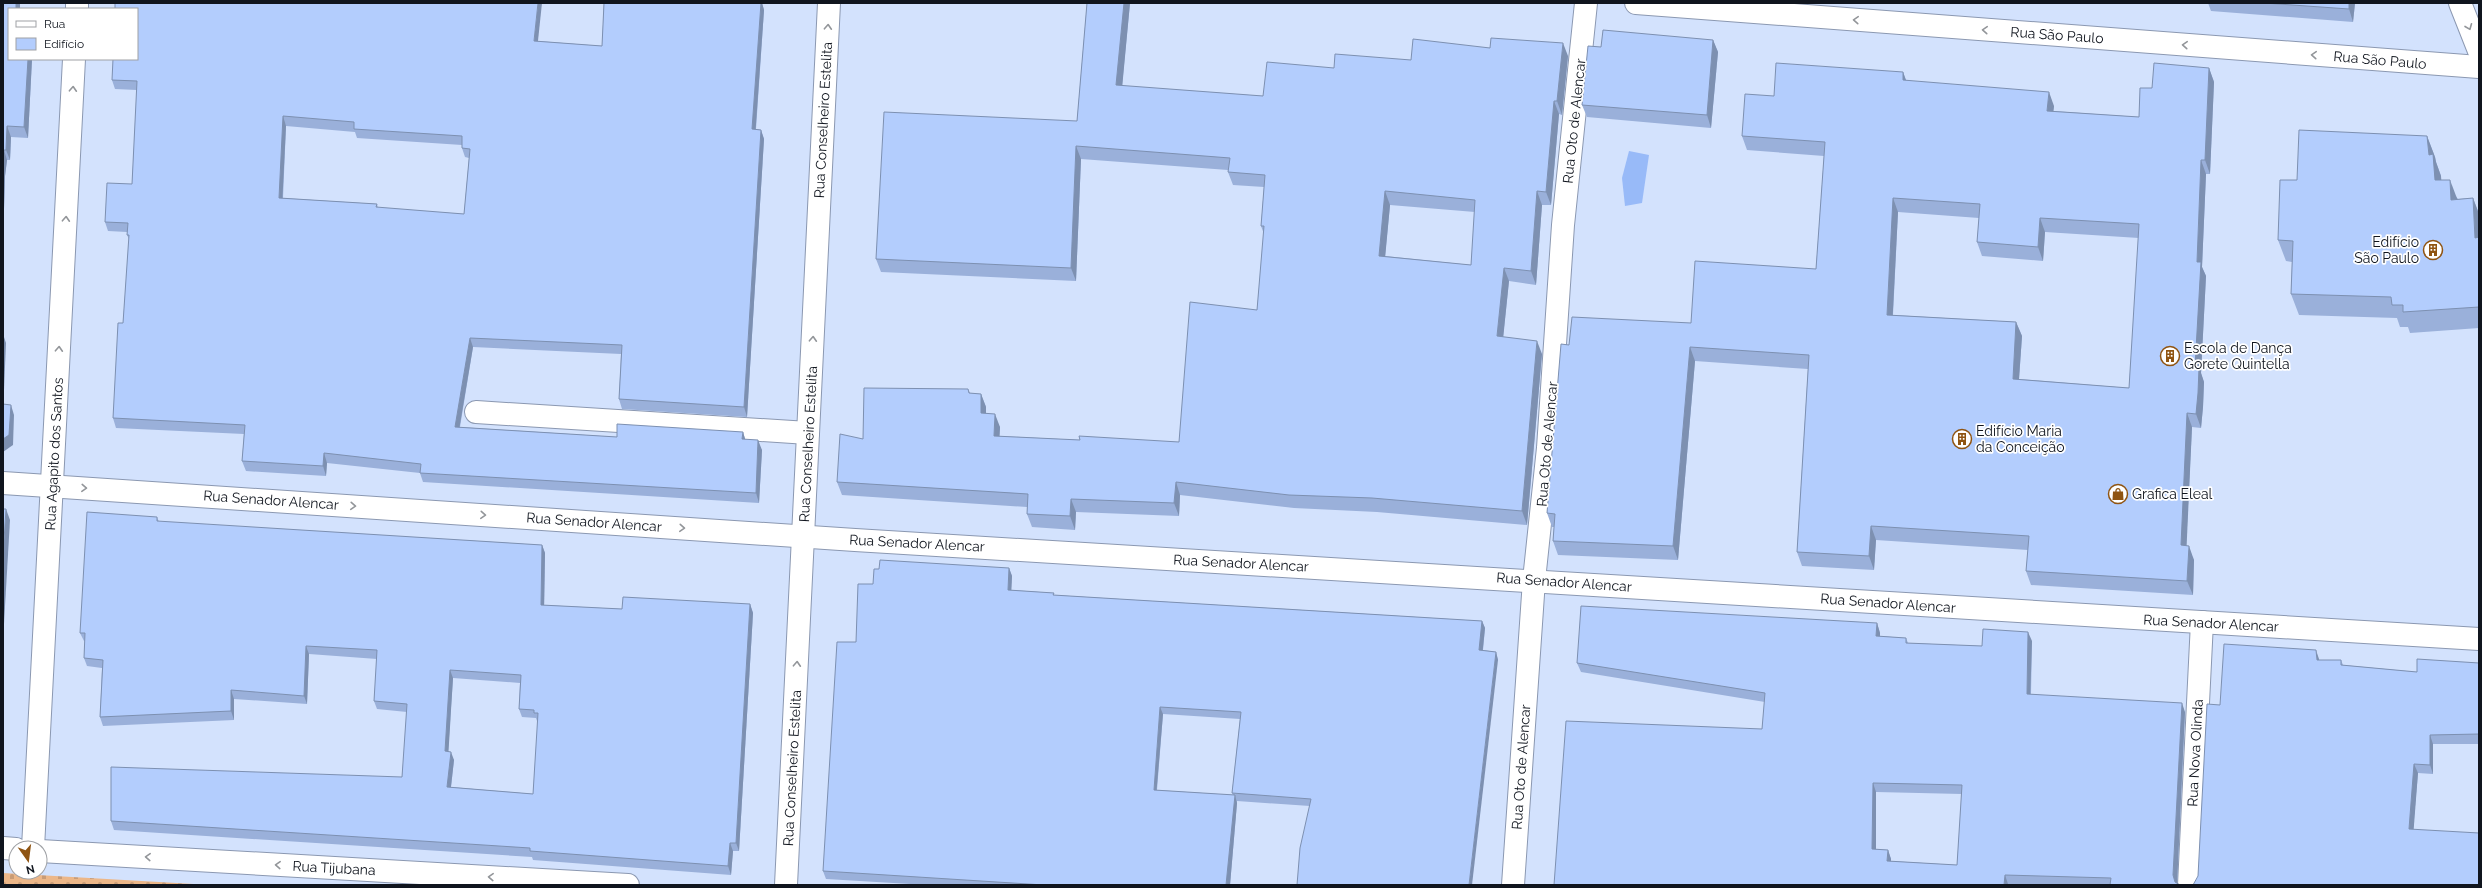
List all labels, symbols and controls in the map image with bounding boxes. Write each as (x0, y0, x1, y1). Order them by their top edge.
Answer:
legend (8, 8, 138, 60)
one-way arrow (1853, 15, 1859, 24)
text: Rua (44, 17, 65, 31)
one-way arrow (823, 24, 832, 30)
street label: Rua São Paulo (2010, 24, 2104, 46)
one-way arrow (2465, 24, 2473, 31)
one-way arrow (1982, 25, 1988, 34)
text: Edifício (44, 37, 84, 51)
one-way arrow (2182, 40, 2188, 49)
street label: Rua Conselheiro Estelita (811, 41, 835, 199)
street label: Rua São Paulo (2333, 48, 2427, 72)
one-way arrow (2311, 50, 2318, 59)
street label: Rua Oto de Alencar (1559, 58, 1589, 184)
one-way arrow (68, 86, 77, 92)
one-way arrow (62, 216, 70, 222)
place label: Edifício São Paulo (2354, 234, 2419, 266)
building icon: Edifício São Paulo (2422, 239, 2444, 261)
one-way arrow (809, 336, 817, 342)
place label: Escola de Dança Gorete Quintella (2184, 340, 2292, 372)
building icon: Escola de Dança Gorete Quintella (2159, 345, 2181, 367)
one-way arrow (55, 346, 64, 352)
street label: Rua Conselheiro Estelita (796, 365, 820, 523)
street label: Rua Agapito dos Santos (42, 377, 66, 531)
street label: Rua Oto de Alencar (1534, 381, 1560, 507)
place label: Edifício Maria da Conceição (1976, 423, 2065, 455)
building icon: Edifício Maria da Conceição (1951, 428, 1973, 450)
one-way arrow (81, 483, 87, 492)
shop icon: Grafica Eleal (2107, 483, 2129, 505)
place label: Grafica Eleal (2132, 486, 2213, 502)
street label: Rua Senador Alencar (203, 487, 339, 513)
one-way arrow (350, 502, 356, 510)
street label: Rua Senador Alencar (526, 509, 662, 535)
one-way arrow (480, 510, 486, 519)
one-way arrow (679, 524, 685, 533)
street label: Rua Senador Alencar (849, 531, 985, 555)
street label: Rua Senador Alencar (1173, 551, 1309, 575)
street label: Rua Senador Alencar (1496, 569, 1632, 595)
street label: Rua Senador Alencar (1820, 590, 1956, 616)
street label: Rua Senador Alencar (2143, 611, 2279, 635)
one-way arrow (793, 661, 801, 667)
street label: Rua Conselheiro Estelita (780, 689, 804, 847)
street label: Rua Nova Olinda (2184, 699, 2206, 807)
street label: Rua Oto de Alencar (1509, 704, 1533, 830)
north arrow (8, 840, 48, 880)
one-way arrow (145, 853, 151, 862)
street label: Rua Tijubana (292, 858, 376, 878)
one-way arrow (275, 860, 281, 869)
text: N (25, 862, 36, 877)
one-way arrow (488, 873, 494, 881)

